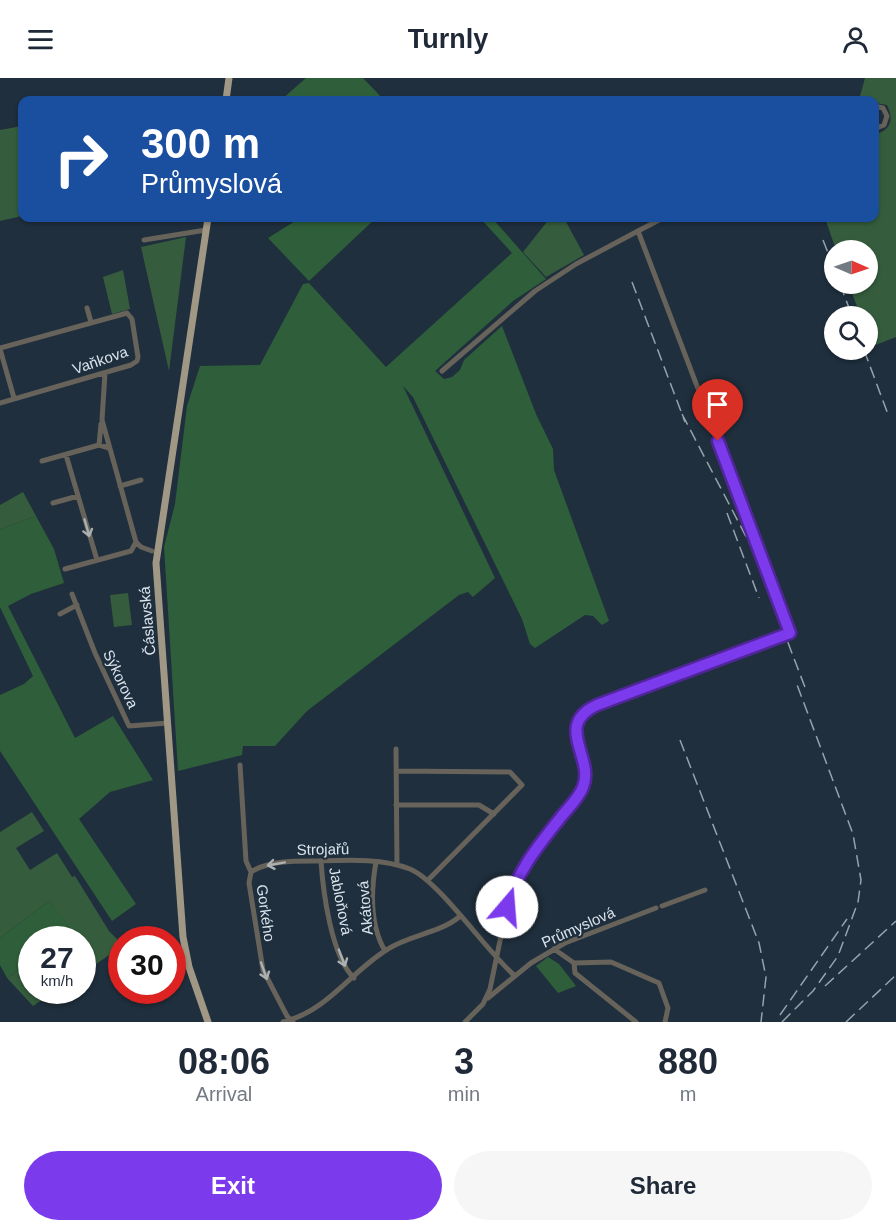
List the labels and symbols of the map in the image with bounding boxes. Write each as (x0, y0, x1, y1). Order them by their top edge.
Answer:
north arrow (824, 240, 878, 294)
street label: Vaňkova (70, 342, 130, 377)
pin (692, 379, 743, 441)
one-way arrow (82, 518, 93, 537)
street label: Čáslavská (135, 585, 158, 656)
street label: Sýkorova (100, 647, 142, 712)
street label: Strojařů (297, 840, 349, 858)
one-way arrow (267, 859, 286, 870)
street label: Jabloňová (326, 866, 356, 937)
position arrow (475, 875, 539, 939)
street label: Akátová (354, 880, 376, 936)
street label: Gorkého (254, 883, 278, 943)
street label: Průmyslová (539, 903, 618, 951)
speed limit sign: 30 (108, 926, 186, 1004)
one-way arrow (338, 948, 349, 967)
one-way arrow (259, 961, 270, 980)

